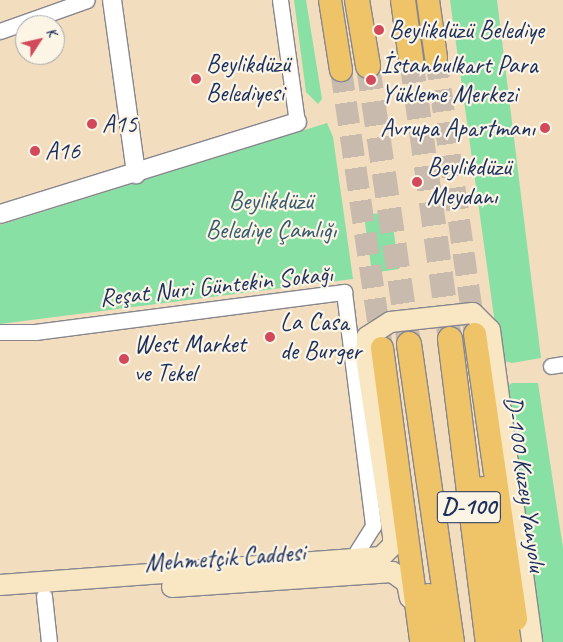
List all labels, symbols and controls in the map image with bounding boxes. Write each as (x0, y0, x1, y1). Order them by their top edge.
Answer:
north arrow (15, 15, 65, 65)
place label: Beylikdüzü Belediye (389, 15, 544, 45)
text: K (43, 24, 61, 39)
marker: Beylikdüzü Belediye (373, 24, 385, 36)
place label: Beylikdüzü Belediyesi (206, 50, 290, 109)
place label: İstanbulkart Para Yükleme Merkezi (381, 51, 538, 110)
marker: Beylikdüzü Belediyesi (190, 73, 202, 85)
marker: İstanbulkart Para Yükleme Merkezi (365, 74, 377, 86)
place label: A15 (102, 109, 137, 139)
place label: Avrupa Apartmanı (380, 113, 535, 143)
marker: A15 (86, 118, 98, 130)
marker: Avrupa Apartmanı (539, 122, 551, 134)
place label: A16 (45, 136, 80, 166)
marker: A16 (29, 145, 41, 157)
place label: Beylikdüzü Meydanı (427, 153, 511, 212)
marker: Beylikdüzü Meydanı (411, 176, 423, 188)
park label: Beylikdüzü Belediye Çamlığı (206, 187, 336, 246)
street label: Reşat Nuri Güntekin Sokağı (99, 259, 333, 313)
place label: La Casa de Burger (280, 308, 361, 367)
place label: West Market ve Tekel (134, 330, 247, 389)
marker: La Casa de Burger (264, 331, 276, 343)
marker: West Market ve Tekel (118, 353, 130, 365)
street label: D-100 Kuzey Yanyolu (498, 394, 552, 574)
road number: D-100 (436, 486, 502, 528)
street label: Mehmetçik Caddesi (143, 537, 307, 579)

